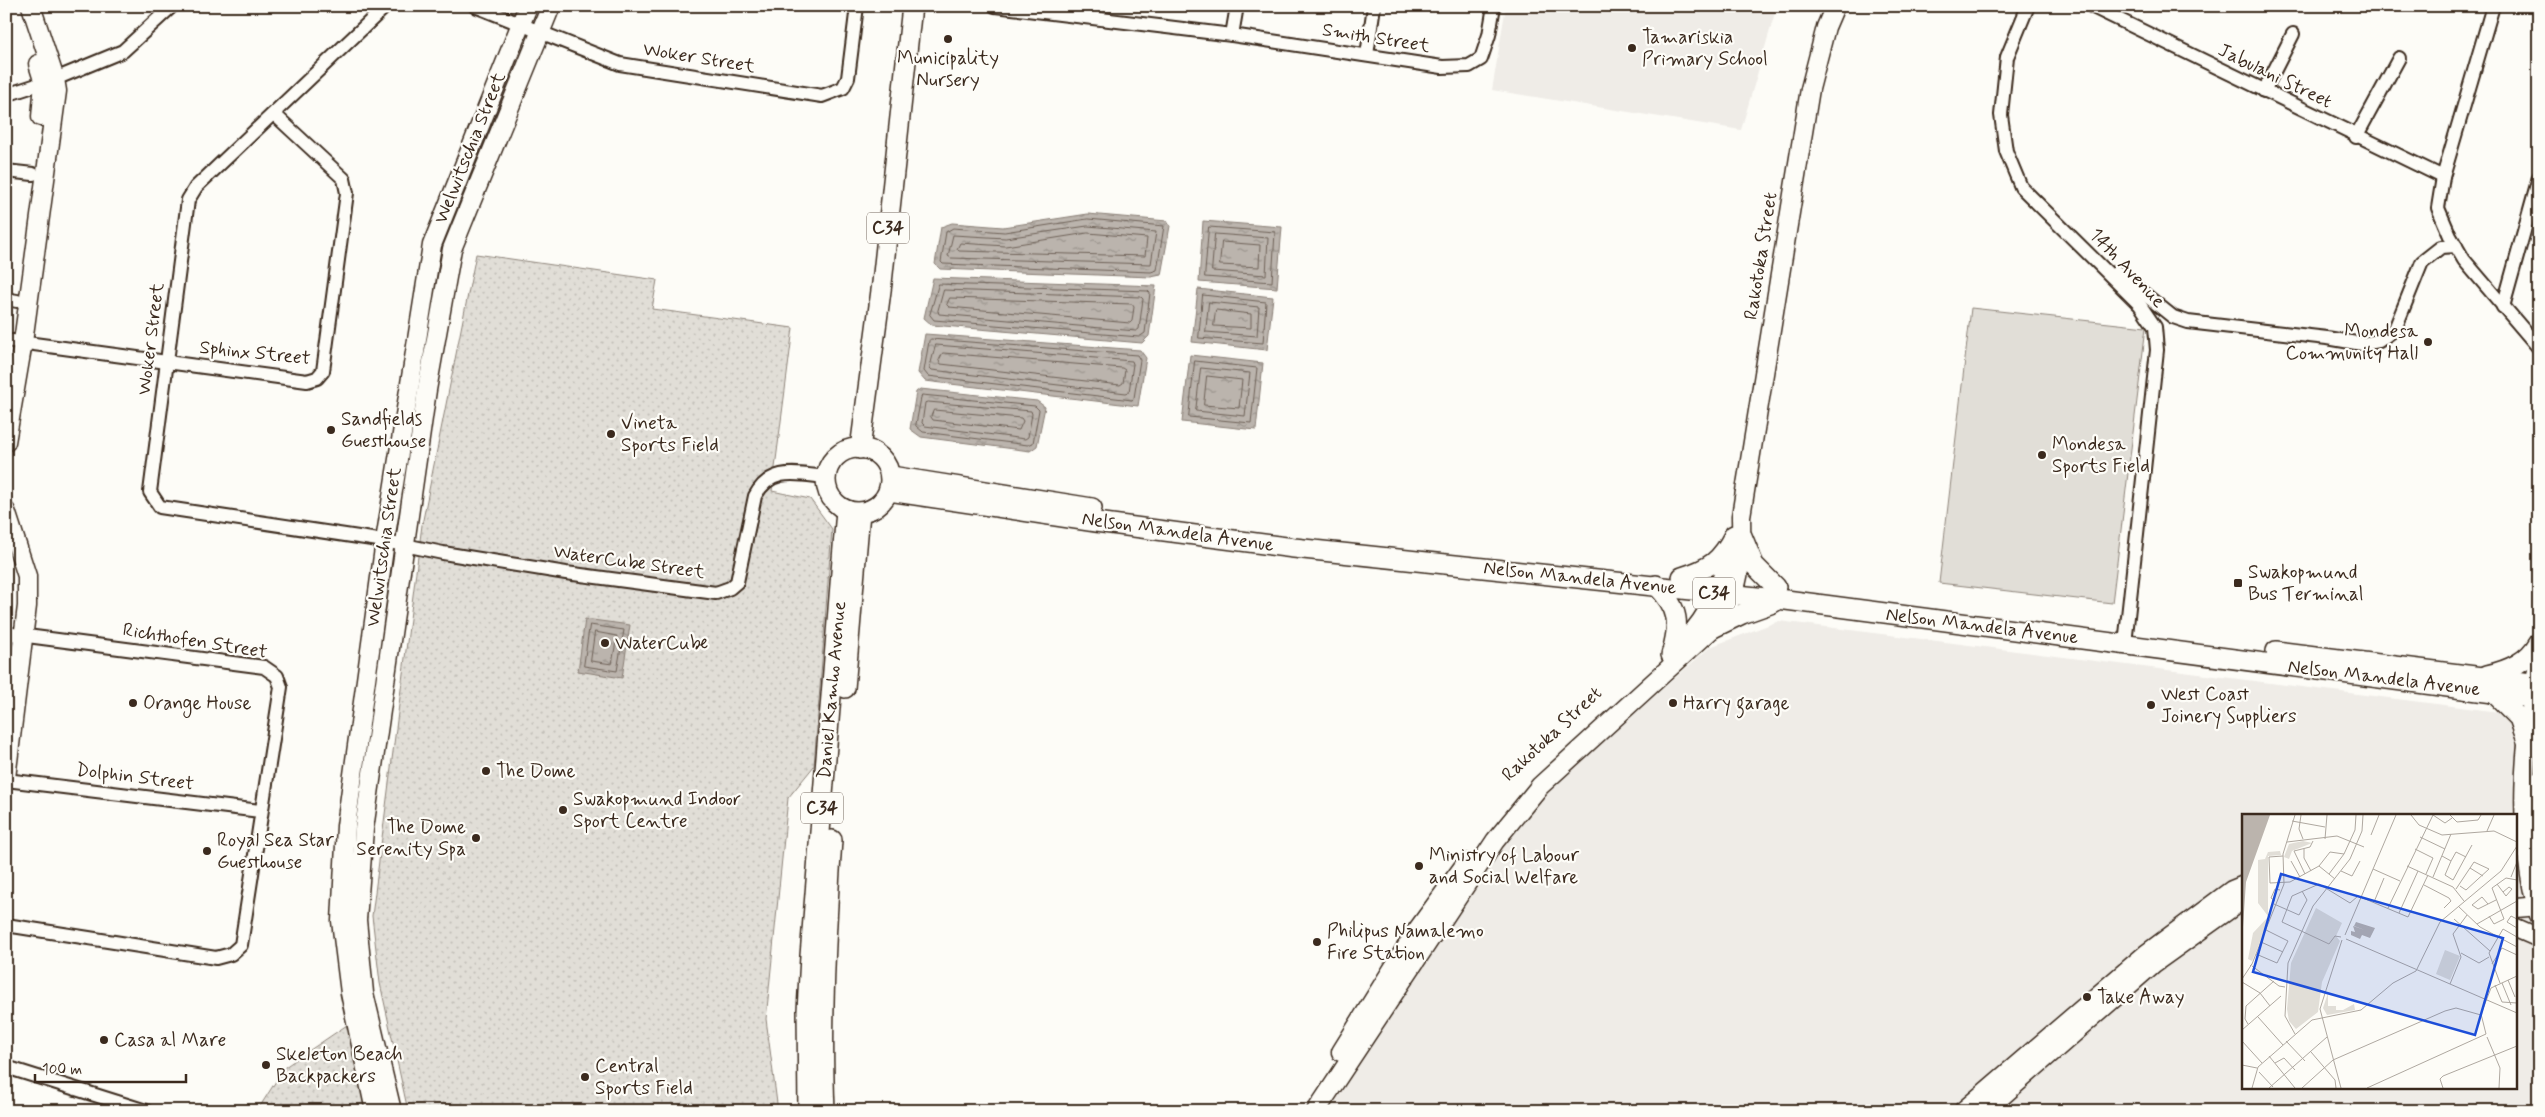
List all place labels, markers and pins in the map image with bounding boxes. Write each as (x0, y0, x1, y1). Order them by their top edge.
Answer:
place label: Tamariskia Primary School (1642, 25, 1768, 72)
marker: Municipality Nursery (942, 33, 954, 45)
marker: Tamariskia Primary School (1626, 42, 1638, 54)
place label: Municipality Nursery (897, 46, 999, 93)
place label: Mondesa Community Hall (2285, 319, 2419, 366)
marker: Mondesa Community Hall (2422, 336, 2434, 348)
place label: Sandfields Guesthouse (341, 407, 426, 454)
place label: Vineta Sports Field (621, 411, 719, 458)
marker: Sandfields Guesthouse (325, 424, 337, 436)
marker: Vineta Sports Field (605, 428, 617, 440)
place label: Mondesa Sports Field (2052, 432, 2150, 479)
marker: Mondesa Sports Field (2036, 449, 2048, 461)
place label: Swakopmund Bus Terminal (2248, 560, 2364, 607)
marker: Swakopmund Bus Terminal (2232, 577, 2244, 589)
place label: WaterCube (615, 631, 708, 656)
marker: WaterCube (599, 637, 611, 649)
place label: West Coast Joinery Suppliers (2161, 682, 2297, 730)
place label: Orange House (143, 691, 251, 718)
place label: Harry garage (1683, 691, 1789, 719)
marker: Orange House (127, 697, 139, 709)
marker: Harry garage (1667, 697, 1679, 709)
marker: West Coast Joinery Suppliers (2145, 699, 2157, 711)
place label: The Dome (496, 759, 576, 784)
marker: The Dome (480, 765, 492, 777)
place label: Swakopmund Indoor Sport Centre (573, 787, 741, 834)
marker: Swakopmund Indoor Sport Centre (557, 804, 569, 816)
place label: The Dome Serenity Spa (356, 815, 466, 862)
place label: Royal Sea Star Guesthouse (217, 828, 334, 875)
marker: The Dome Serenity Spa (470, 832, 482, 844)
place label: Ministry of Labour and Social Welfare (1429, 843, 1579, 890)
marker: Royal Sea Star Guesthouse (201, 845, 213, 857)
marker: Ministry of Labour and Social Welfare (1413, 860, 1425, 872)
place label: Philipus Namalemo Fire Station (1327, 919, 1484, 966)
marker: Philipus Namalemo Fire Station (1311, 936, 1323, 948)
place label: Take Away (2097, 985, 2184, 1010)
marker: Take Away (2081, 991, 2093, 1003)
place label: Casa al Mare (114, 1028, 226, 1053)
marker: Casa al Mare (98, 1034, 110, 1046)
place label: Skeleton Beach Backpackers (276, 1042, 403, 1089)
place label: Central Sports Field (595, 1054, 693, 1101)
marker: Skeleton Beach Backpackers (260, 1059, 272, 1071)
marker: Central Sports Field (579, 1071, 591, 1083)

